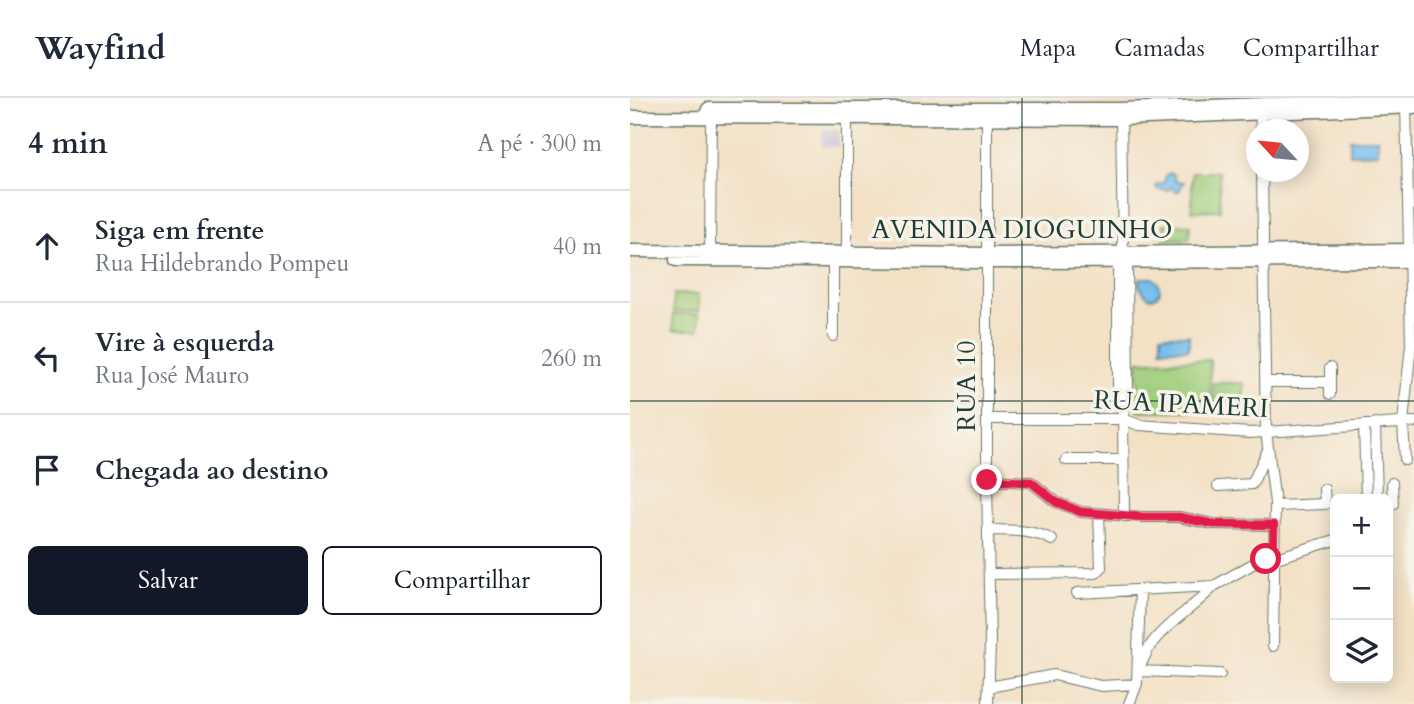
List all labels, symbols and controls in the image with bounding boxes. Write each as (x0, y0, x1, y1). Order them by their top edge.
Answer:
text: Wayfind (35, 26, 166, 71)
text: Mapa (1020, 32, 1076, 65)
text: Camadas (1114, 32, 1205, 65)
text: Compartilhar (1243, 32, 1379, 65)
north arrow (1246, 119, 1309, 182)
text: 4 min (28, 123, 108, 164)
text: A pé · 300 m (478, 128, 602, 159)
street label: AVENIDA DIOGUINHO (872, 212, 1172, 247)
text: Siga em frente (95, 213, 264, 248)
icon: ahead (28, 227, 66, 265)
text: 40 m (553, 231, 602, 262)
text: Rua Hildebrando Pompeu (95, 248, 349, 279)
text: Vire à esquerda (95, 325, 275, 360)
icon: left (28, 339, 66, 377)
street label: RUA 10 (949, 340, 984, 432)
text: 260 m (541, 343, 602, 374)
text: Rua José Mauro (95, 360, 249, 391)
street label: RUA IPAMERI (1093, 382, 1269, 426)
icon: arrive (28, 451, 66, 489)
text: Chegada ao destino (95, 453, 328, 488)
route end (971, 464, 1002, 495)
map controls (1330, 494, 1393, 683)
button: + (1330, 494, 1393, 557)
route start (1250, 543, 1281, 574)
button: Salvar (28, 546, 308, 615)
button: Compartilhar (322, 546, 602, 615)
button: − (1330, 557, 1393, 620)
button: layers (1330, 620, 1393, 683)

